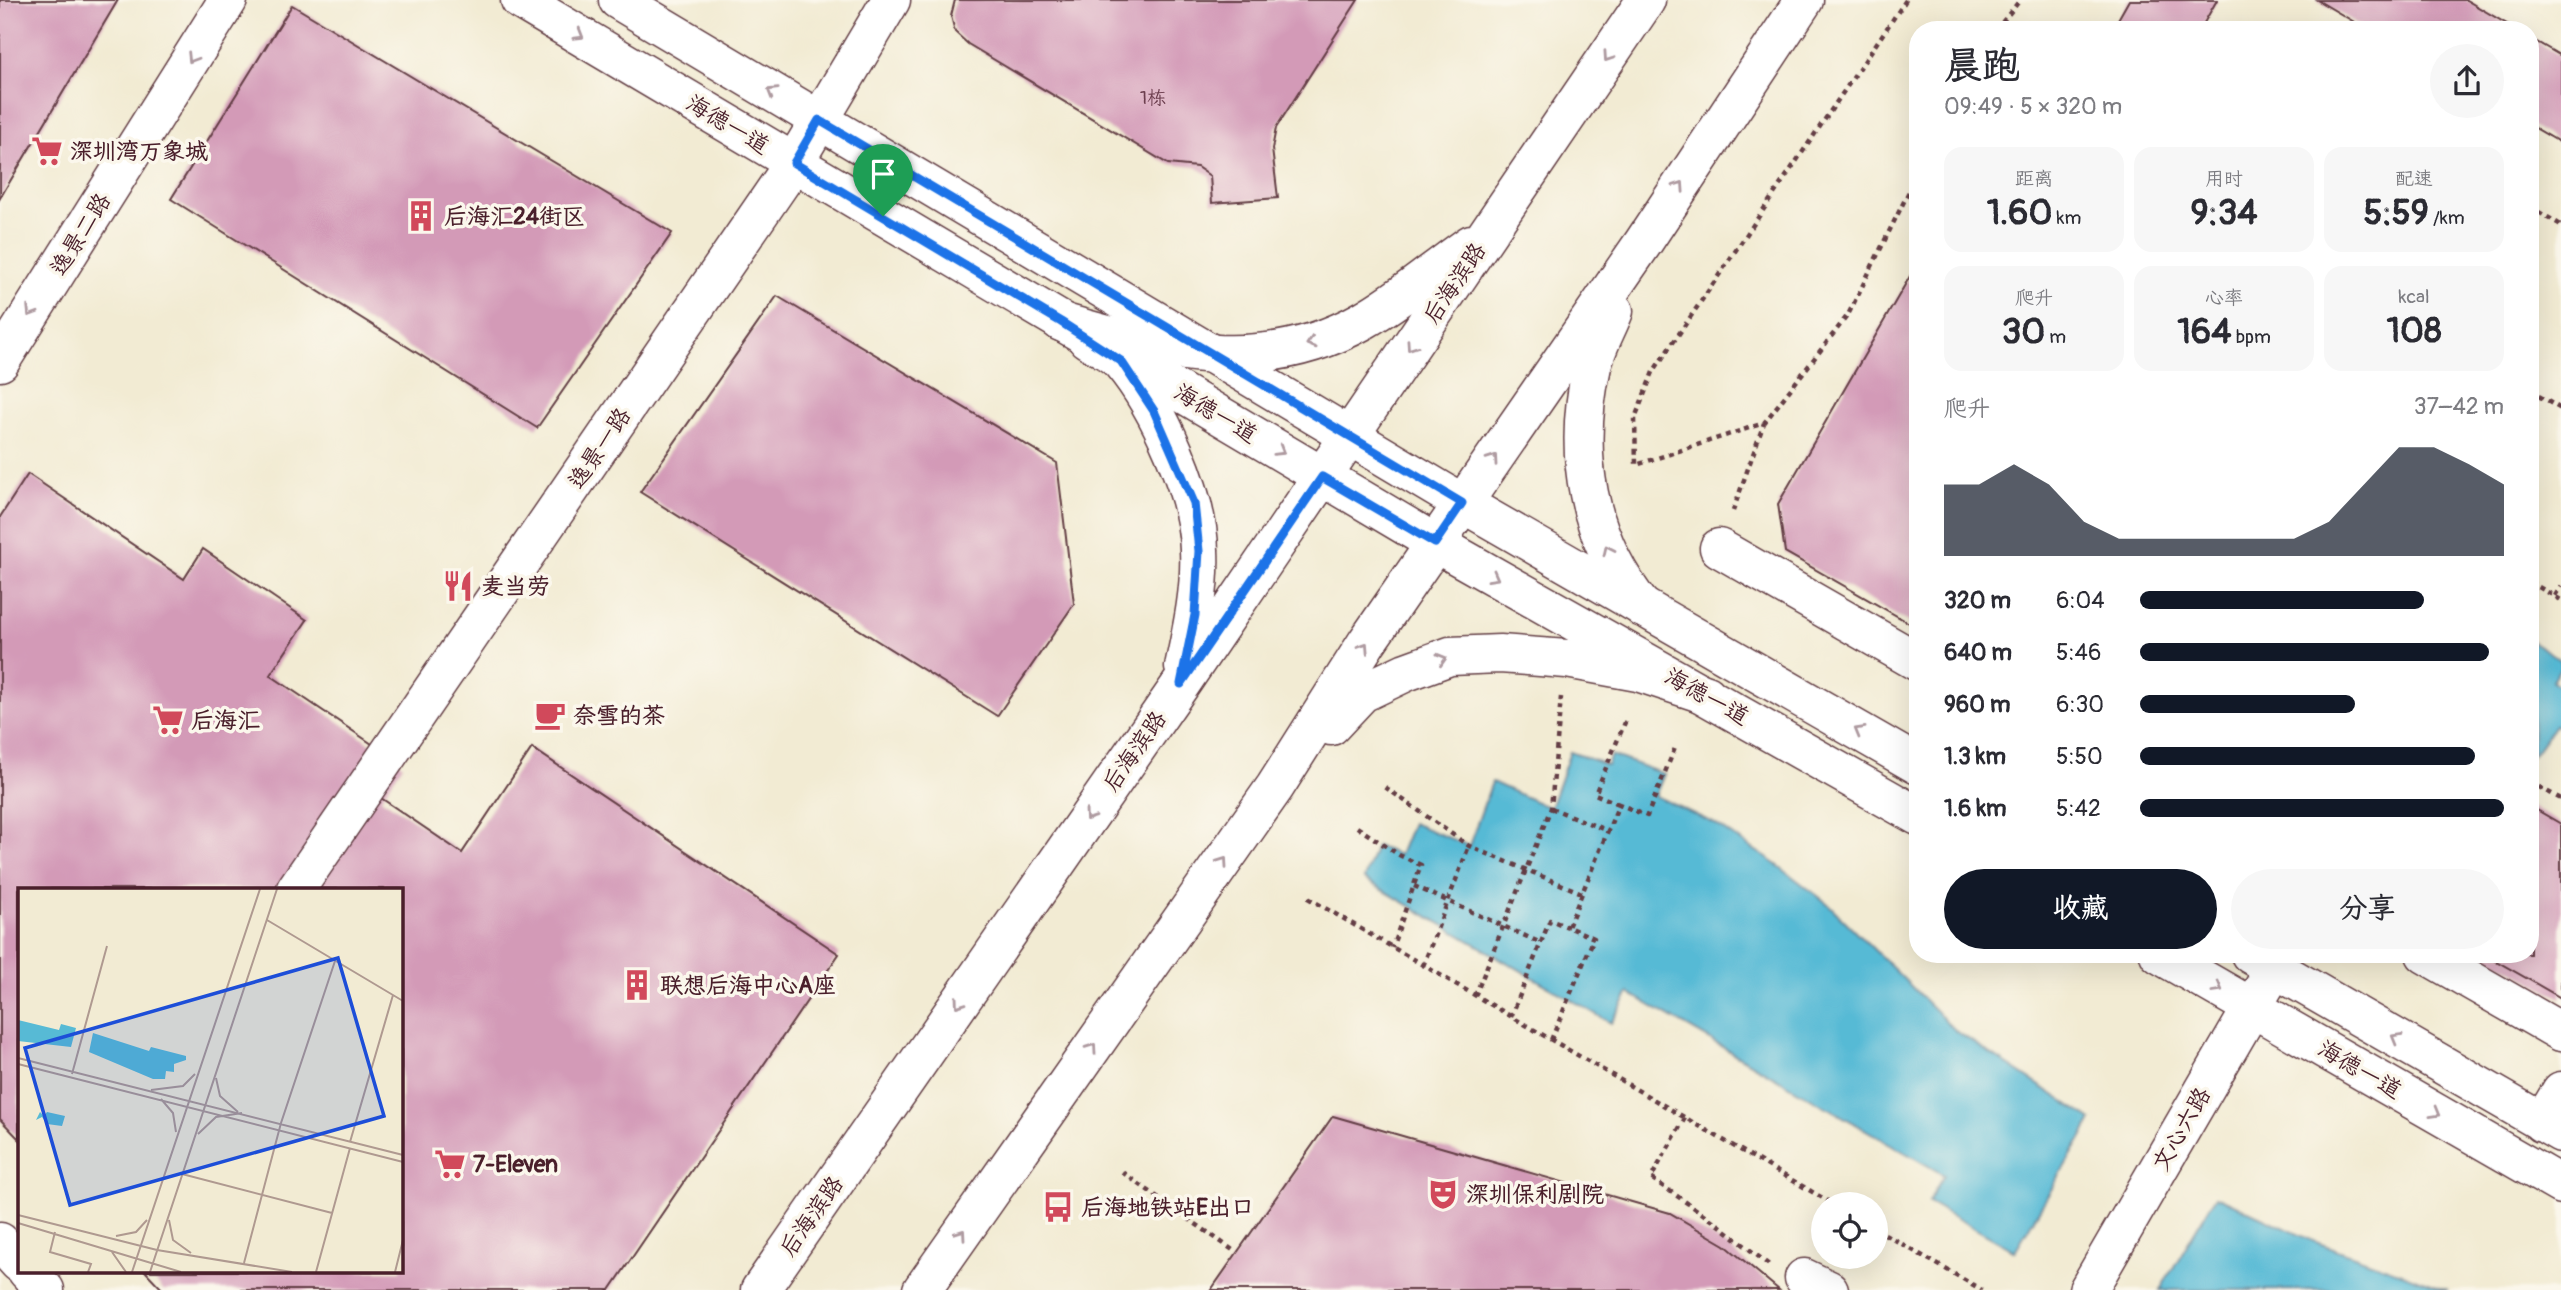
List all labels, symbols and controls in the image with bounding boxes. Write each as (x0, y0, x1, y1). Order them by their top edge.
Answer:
one-way arrow (571, 27, 584, 40)
text: 晨跑 (1944, 42, 2020, 90)
button: share (2430, 44, 2504, 118)
one-way arrow (1603, 49, 1616, 62)
one-way arrow (187, 50, 200, 63)
house number: 1栋 (1140, 86, 1166, 110)
one-way arrow (767, 87, 780, 100)
street label: 海德一道 (681, 88, 775, 161)
text: 09:49 · 5 × 320 m (1944, 92, 2122, 121)
supermarket icon: 深圳湾万象城 (30, 134, 64, 168)
place label: 深圳湾万象城 (70, 137, 208, 166)
pin (853, 144, 913, 216)
icon: arrive (864, 155, 902, 193)
text: 距离 (2015, 167, 2053, 191)
text: 用时 (2205, 167, 2243, 191)
text: 配速 (2395, 167, 2433, 191)
one-way arrow (1672, 181, 1685, 194)
street label: 逸景二路 (44, 188, 117, 281)
text: 1.60 (1987, 191, 2052, 235)
text: 9:34 (2190, 191, 2258, 235)
text: 5:59 (2363, 191, 2429, 235)
building icon: 后海汇24街区 (404, 199, 438, 233)
place label: 后海汇24街区 (444, 202, 585, 231)
text: km (2052, 206, 2081, 230)
text: /km (2429, 206, 2465, 230)
street label: 后海滨路 (1417, 237, 1492, 330)
text: kcal (2399, 285, 2429, 309)
text: 爬升 (2015, 286, 2053, 310)
text: 心率 (2205, 286, 2243, 310)
one-way arrow (27, 305, 40, 318)
text: 108 (2386, 309, 2442, 353)
text: 30 (2002, 310, 2045, 354)
text: 164 (2177, 310, 2232, 354)
text: m (2045, 325, 2066, 349)
text: bpm (2232, 325, 2271, 349)
one-way arrow (1305, 334, 1317, 349)
one-way arrow (1407, 338, 1419, 351)
street label: 海德一道 (1169, 377, 1263, 450)
text: 37–42 m (2414, 392, 2504, 421)
text: 爬升 (1944, 394, 1990, 423)
street label: 逸景一路 (562, 402, 637, 495)
one-way arrow (1272, 443, 1285, 456)
one-way arrow (1485, 454, 1497, 467)
one-way arrow (1602, 545, 1616, 558)
restaurant icon: 麦当劳 (441, 569, 475, 603)
one-way arrow (1487, 569, 1500, 582)
place label: 麦当劳 (481, 572, 550, 601)
text: 320 m (1944, 586, 2011, 615)
text: 6:04 (2056, 586, 2105, 615)
text: 640 m (1944, 638, 2012, 667)
text: 5:46 (2056, 638, 2101, 667)
one-way arrow (1356, 641, 1369, 654)
one-way arrow (1436, 653, 1448, 668)
street label: 海德一道 (1659, 661, 1754, 731)
text: 960 m (1944, 690, 2010, 719)
text: 6:30 (2056, 690, 2104, 719)
cafe icon: 奈雪的茶 (533, 698, 567, 732)
place label: 奈雪的茶 (573, 701, 665, 730)
supermarket icon: 后海汇 (151, 703, 185, 737)
street label: 后海滨路 (1096, 705, 1173, 797)
place label: 后海汇 (191, 706, 260, 735)
one-way arrow (1853, 726, 1866, 739)
text: 1.3 km (1944, 742, 2006, 771)
text: 5:50 (2056, 742, 2103, 771)
text: 1.6 km (1944, 794, 2006, 823)
text: 5:42 (2056, 794, 2101, 823)
one-way arrow (1084, 809, 1097, 822)
one-way arrow (1215, 857, 1227, 870)
button: 收藏 (1944, 869, 2217, 949)
button: 分享 (2231, 869, 2504, 949)
inset map (18, 888, 402, 1272)
building icon: 联想后海中心A座 (620, 968, 654, 1002)
place label: 联想后海中心A座 (660, 971, 836, 1000)
one-way arrow (2211, 980, 2223, 993)
one-way arrow (955, 995, 967, 1008)
one-way arrow (2390, 1033, 2403, 1046)
street label: 海德一道 (2313, 1034, 2407, 1105)
one-way arrow (1084, 1043, 1096, 1056)
street label: 文心六路 (2146, 1082, 2217, 1176)
one-way arrow (2429, 1105, 2442, 1118)
supermarket icon: 7-Eleven (433, 1147, 467, 1181)
place label: 7-Eleven (473, 1150, 558, 1179)
street label: 后海滨路 (773, 1170, 850, 1262)
theatre icon: 深圳保利剧院 (1426, 1177, 1460, 1211)
place label: 深圳保利剧院 (1466, 1180, 1604, 1209)
bus stop icon: 后海地铁站E出口 (1041, 1190, 1075, 1224)
map controls (1811, 1192, 1888, 1269)
button: locate (1811, 1192, 1888, 1269)
place label: 后海地铁站E出口 (1081, 1193, 1254, 1222)
one-way arrow (953, 1229, 965, 1242)

